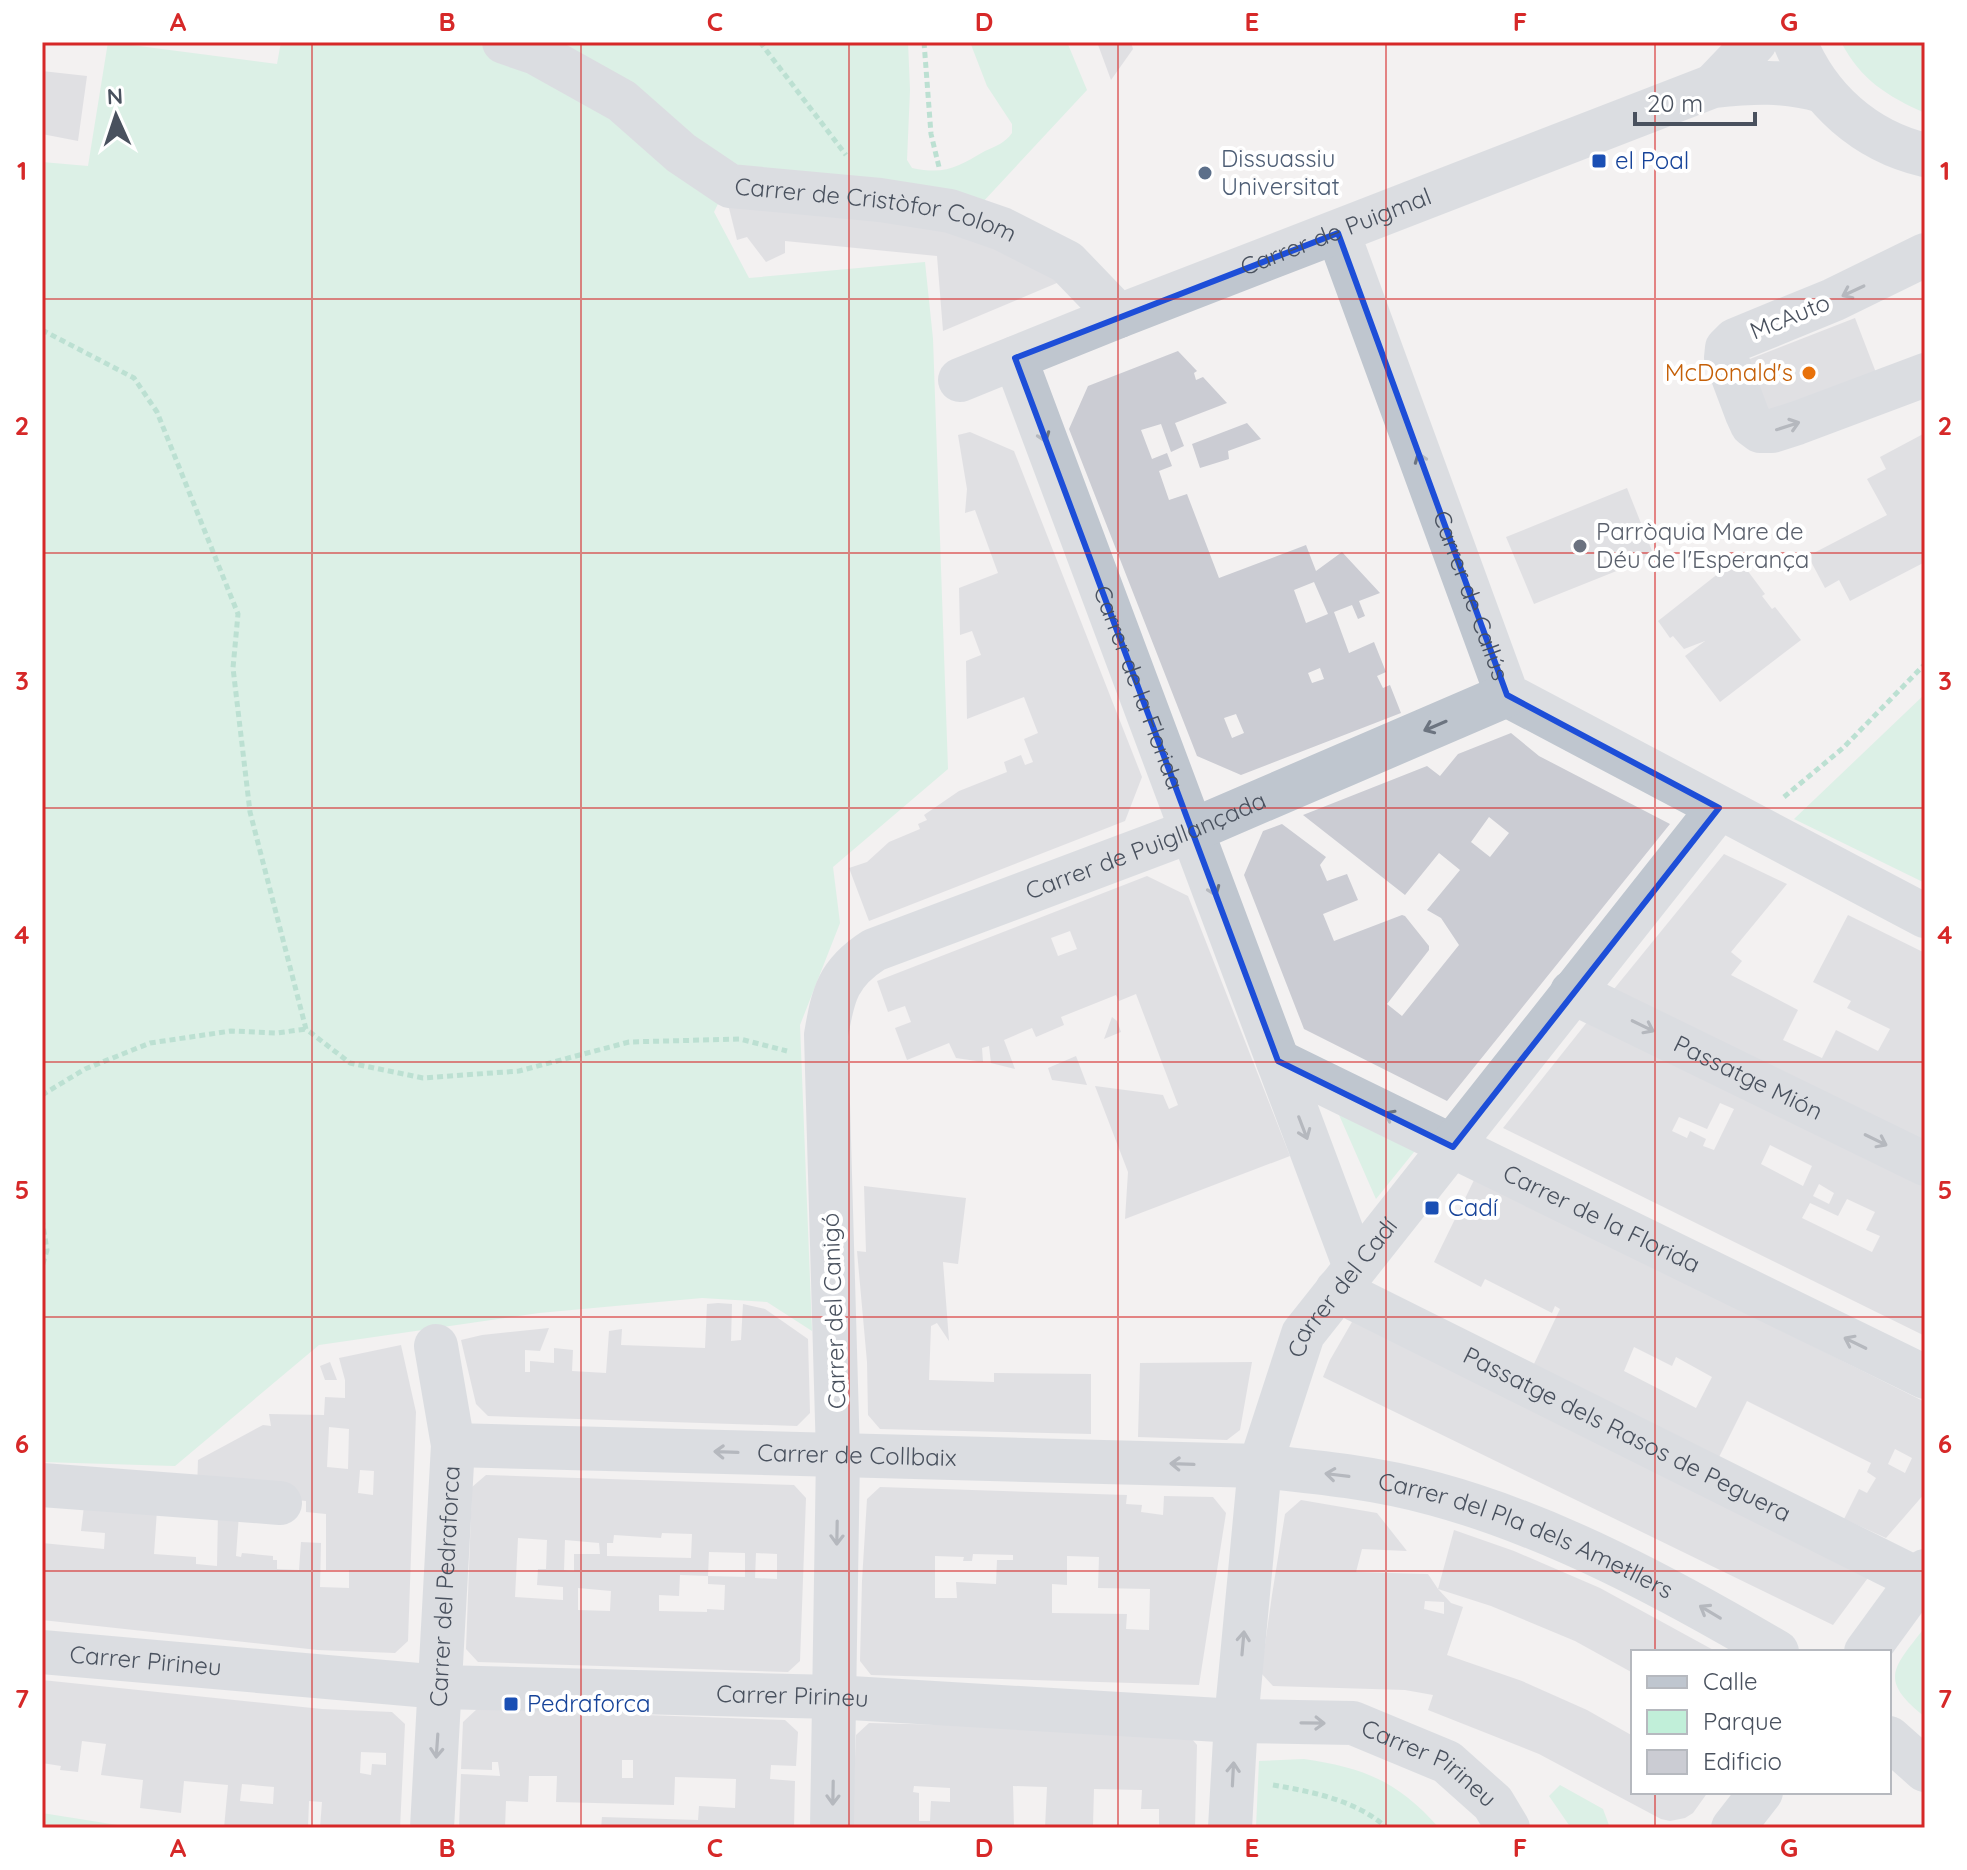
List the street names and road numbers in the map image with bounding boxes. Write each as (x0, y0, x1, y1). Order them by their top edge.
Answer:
street label: Carrer de Cristòfor Colom (734, 171, 1022, 248)
street label: Carrer de Puigmal (1236, 181, 1435, 282)
street label: McAuto (1745, 286, 1834, 346)
street label: Carrer de Callús (1427, 506, 1516, 684)
street label: Carrer de la Florida (1087, 581, 1191, 794)
street label: Carrer de Puigllançada (1021, 785, 1270, 906)
street label: Passatge Mión (1669, 1028, 1828, 1126)
street label: Carrer de la Florida (1498, 1157, 1705, 1279)
street label: Carrer del Cadí (1280, 1211, 1404, 1361)
street label: Carrer del Canigó (815, 1212, 851, 1410)
street label: Passatge dels Rasos de Peguera (1459, 1339, 1796, 1528)
street label: Carrer de Collbaix (757, 1437, 957, 1472)
street label: Carrer del Pedraforca (423, 1465, 466, 1708)
street label: Carrer del Pla dels Ametllers (1376, 1466, 1679, 1605)
street label: Carrer Pirineu (68, 1638, 223, 1682)
street label: Carrer Pirineu (716, 1678, 869, 1713)
street label: Carrer Pirineu (1357, 1712, 1503, 1813)

